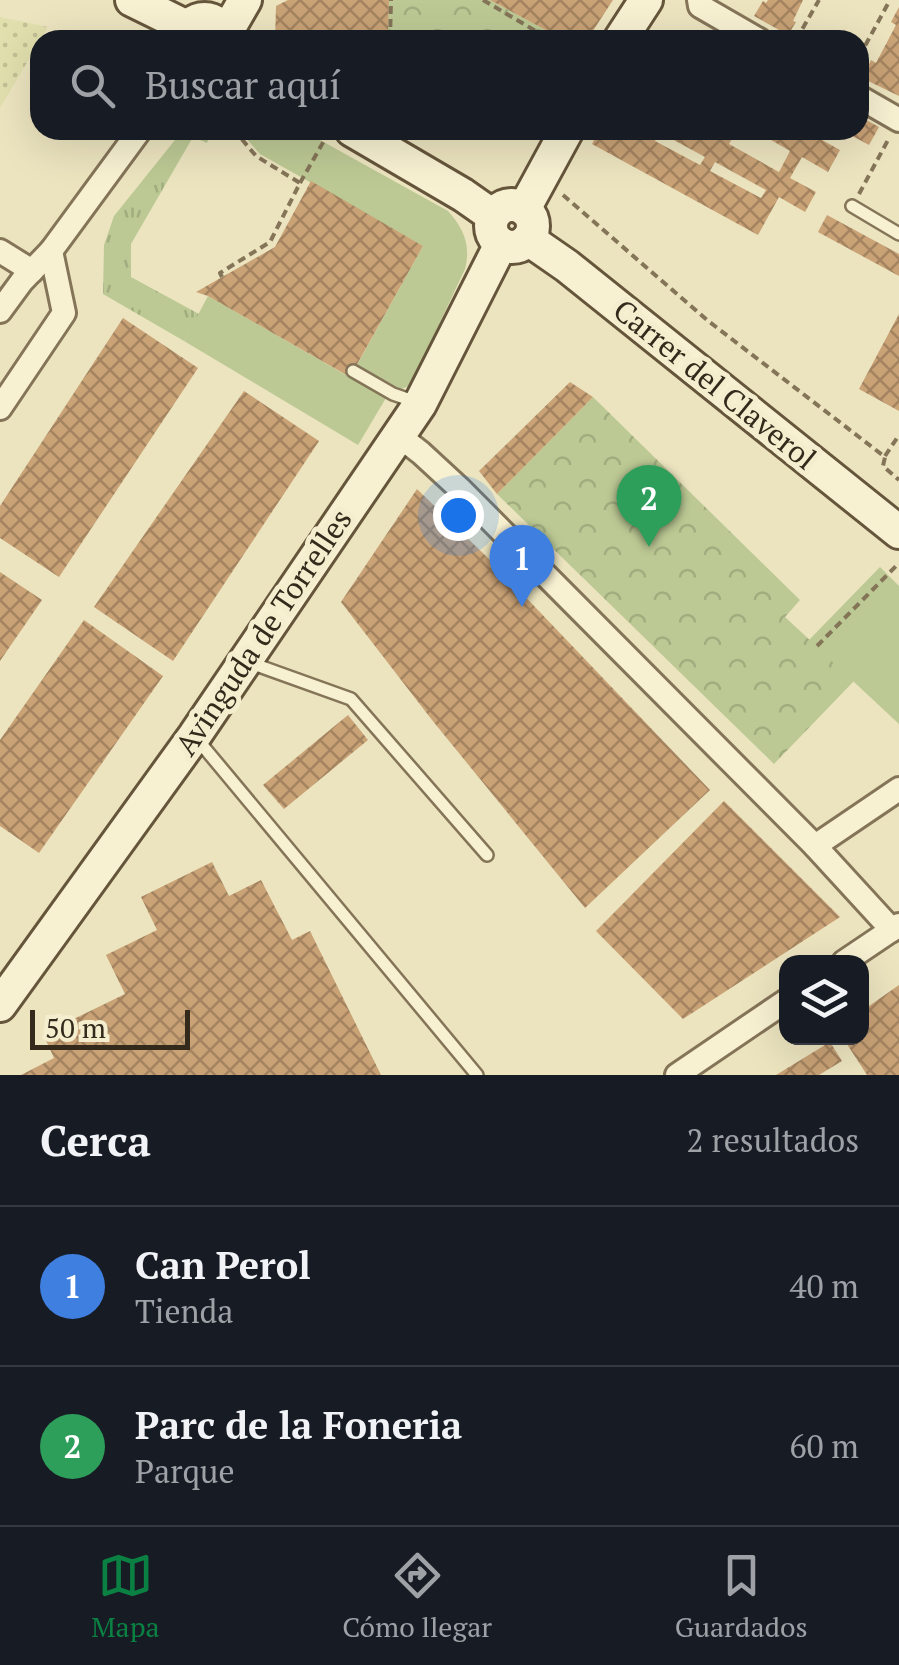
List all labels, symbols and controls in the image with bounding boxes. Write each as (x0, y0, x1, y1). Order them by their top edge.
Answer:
search box (30, 30, 869, 140)
icon: search (65, 58, 120, 113)
text: Buscar aquí (145, 60, 341, 110)
street label: Carrer del Claverol (605, 290, 825, 478)
pin: 2 (616, 464, 682, 547)
your location (433, 490, 484, 541)
street label: Avinguda de Torrelles (166, 501, 360, 763)
pin: 1 (490, 524, 554, 607)
map controls (779, 955, 869, 1045)
button: layers (779, 955, 869, 1045)
scale bar (30, 1005, 190, 1050)
text: 50 m (45, 1009, 106, 1046)
text: Cerca (40, 1112, 151, 1168)
text: 2 resultados (687, 1119, 859, 1161)
text: Can Perol (135, 1240, 311, 1290)
text: 1 (63, 1265, 82, 1307)
text: 40 m (789, 1265, 859, 1307)
text: Tienda (135, 1290, 233, 1332)
text: Parc de la Foneria (135, 1400, 462, 1450)
text: 2 (63, 1425, 82, 1467)
text: 60 m (789, 1425, 859, 1467)
text: Parque (135, 1450, 235, 1492)
tab: Mapa (91, 1548, 160, 1645)
tab: Cómo llegar (342, 1548, 492, 1645)
tab: Guardados (675, 1548, 808, 1645)

